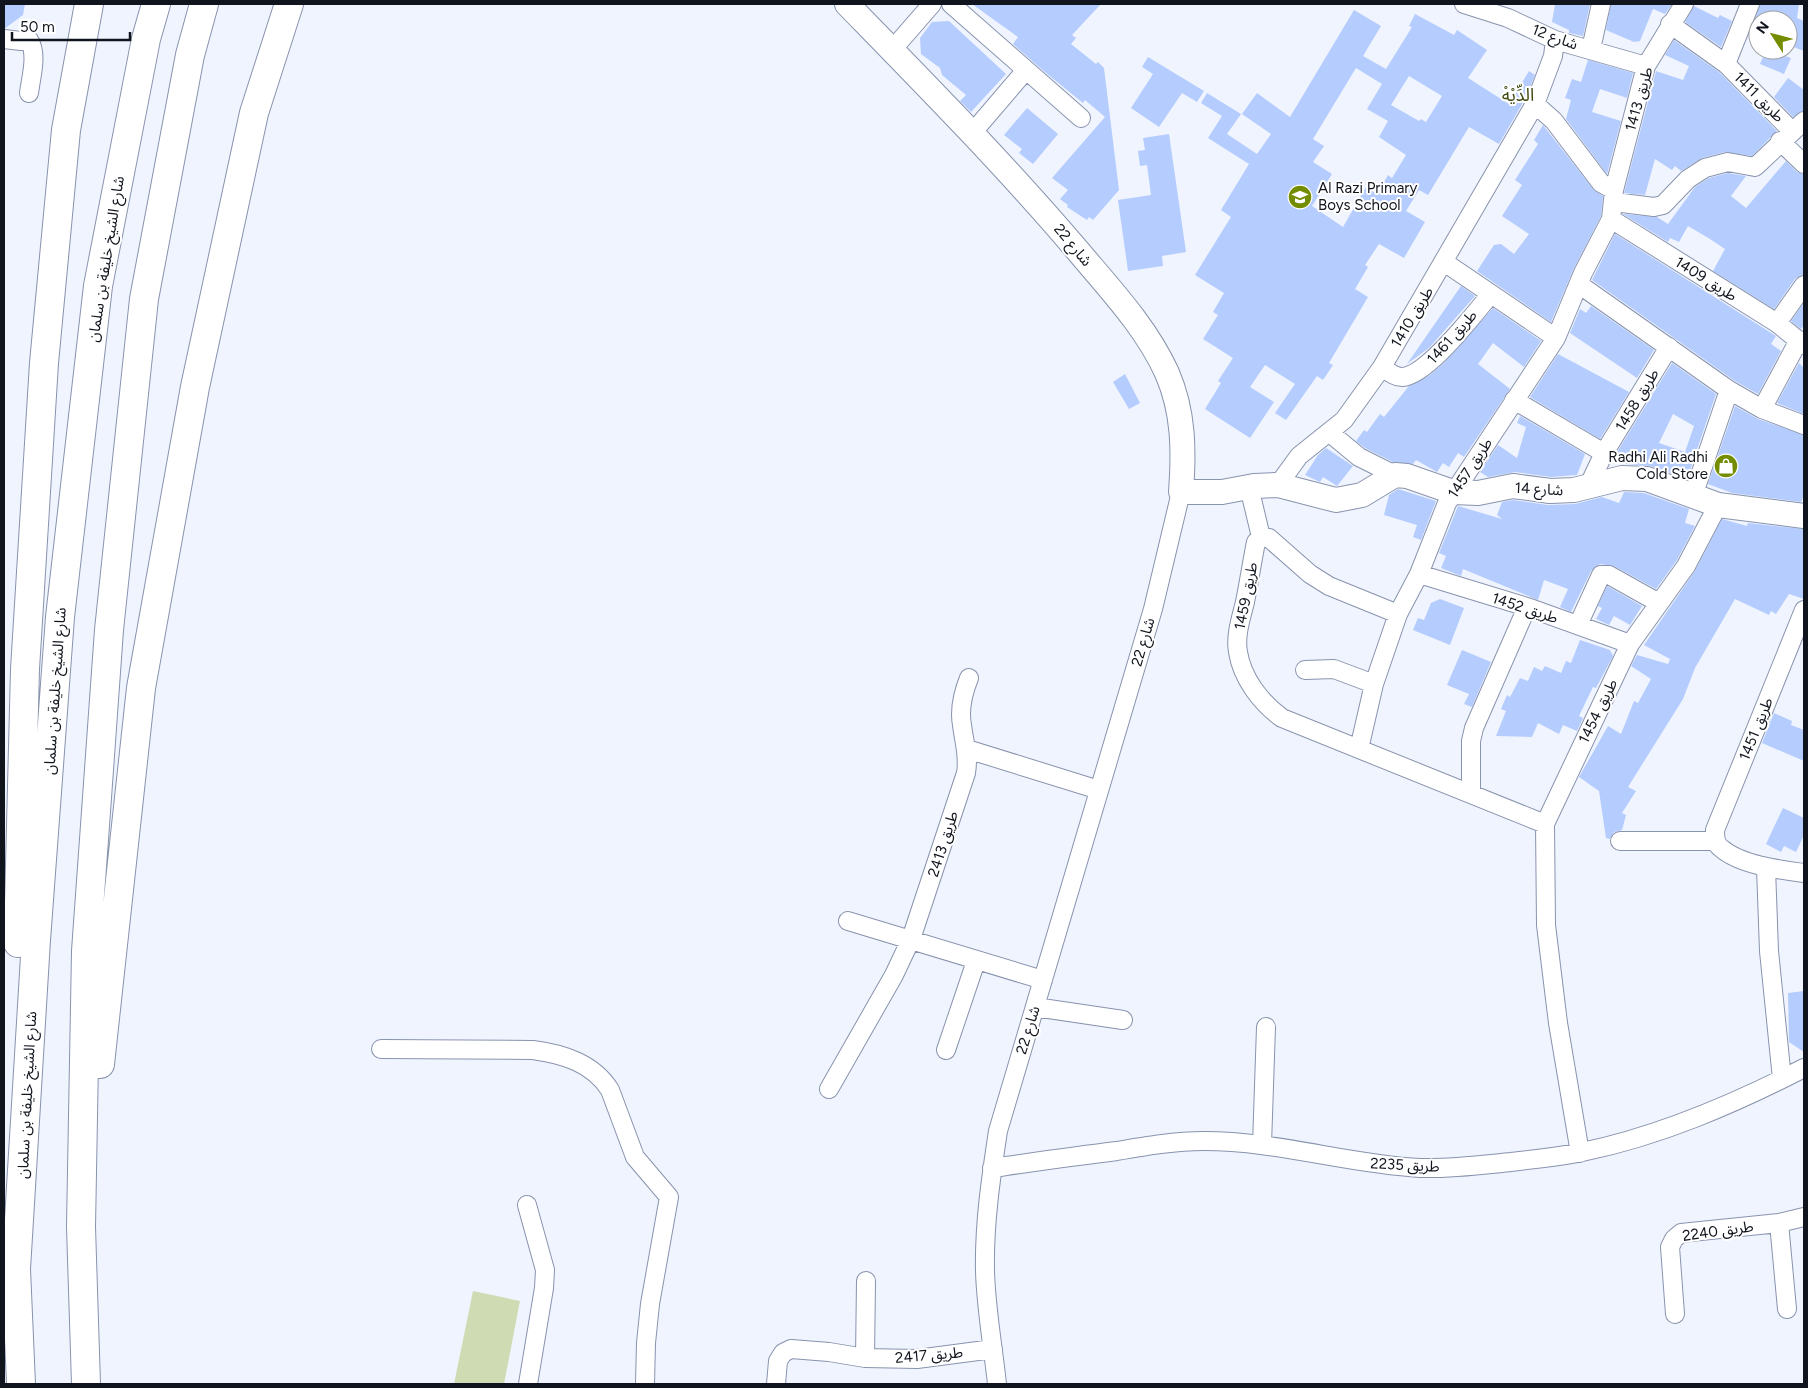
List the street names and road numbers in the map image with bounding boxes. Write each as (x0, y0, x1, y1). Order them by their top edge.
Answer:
street label: شارع 12 (1529, 20, 1581, 56)
street label: طريق 1413 (1621, 65, 1658, 133)
street label: طريق 1411 (1729, 68, 1788, 127)
street label: شارع الشيخ خليفة بن سلمان (84, 174, 131, 344)
street label: شارع 22 (1048, 220, 1096, 272)
street label: طريق 1409 (1671, 253, 1740, 306)
street label: طريق 1410 (1387, 284, 1438, 351)
street label: طريق 1461 (1423, 306, 1482, 368)
street label: طريق 1458 (1611, 366, 1663, 435)
street label: طريق 1457 (1444, 435, 1497, 502)
street label: شارع 14 (1514, 479, 1564, 502)
street label: طريق 1459 (1231, 561, 1262, 632)
street label: طريق 1452 (1489, 589, 1560, 628)
street label: شارع الشيخ خليفة بن سلمان (40, 606, 73, 776)
street label: شارع 22 (1127, 615, 1161, 669)
street label: طريق 1454 (1575, 676, 1622, 747)
street label: طريق 1451 (1735, 695, 1778, 763)
street label: طريق 2413 (924, 809, 963, 879)
street label: شارع 22 (1012, 1003, 1047, 1057)
street label: شارع الشيخ خليفة بن سلمان (14, 1011, 43, 1179)
street label: طريق 2235 (1370, 1154, 1440, 1177)
street label: طريق 2240 (1681, 1217, 1755, 1246)
street label: طريق 2417 (894, 1343, 964, 1368)

